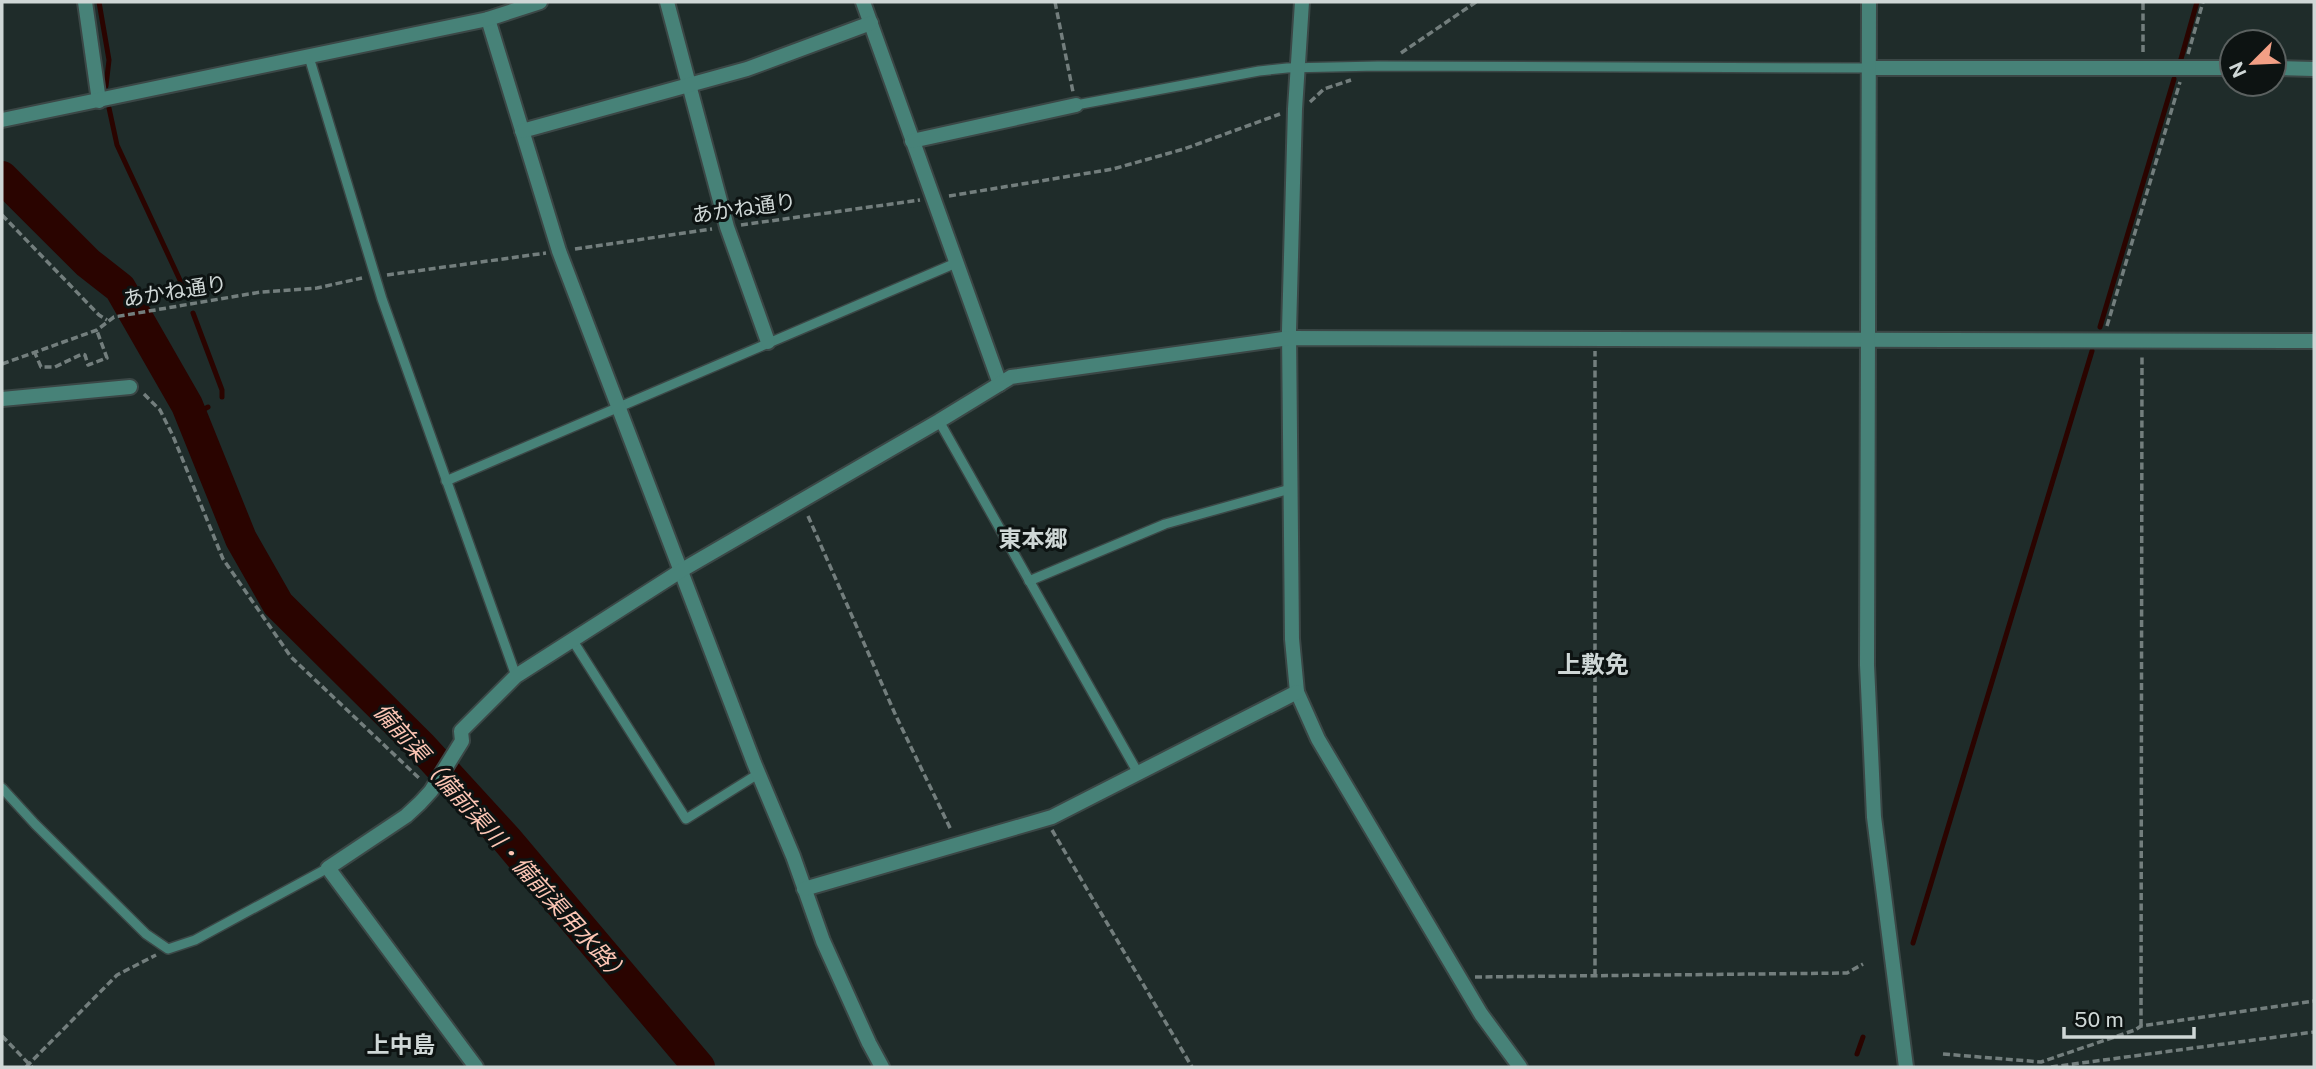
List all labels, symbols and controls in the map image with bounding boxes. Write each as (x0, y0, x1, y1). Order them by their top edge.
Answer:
north arrow (2218, 28, 2288, 98)
text: N (2224, 59, 2251, 81)
street label: あかね通り (690, 188, 798, 228)
street label: あかね通り (121, 270, 229, 312)
district label: 東本郷 (999, 525, 1068, 552)
district label: 上敷免 (1557, 650, 1629, 678)
water label: 備前渠（備前渠川・備前渠用水路） (369, 697, 635, 989)
scale bar (2064, 996, 2194, 1040)
text: 50 m (2074, 1007, 2124, 1032)
district label: 上中島 (367, 1031, 436, 1058)

